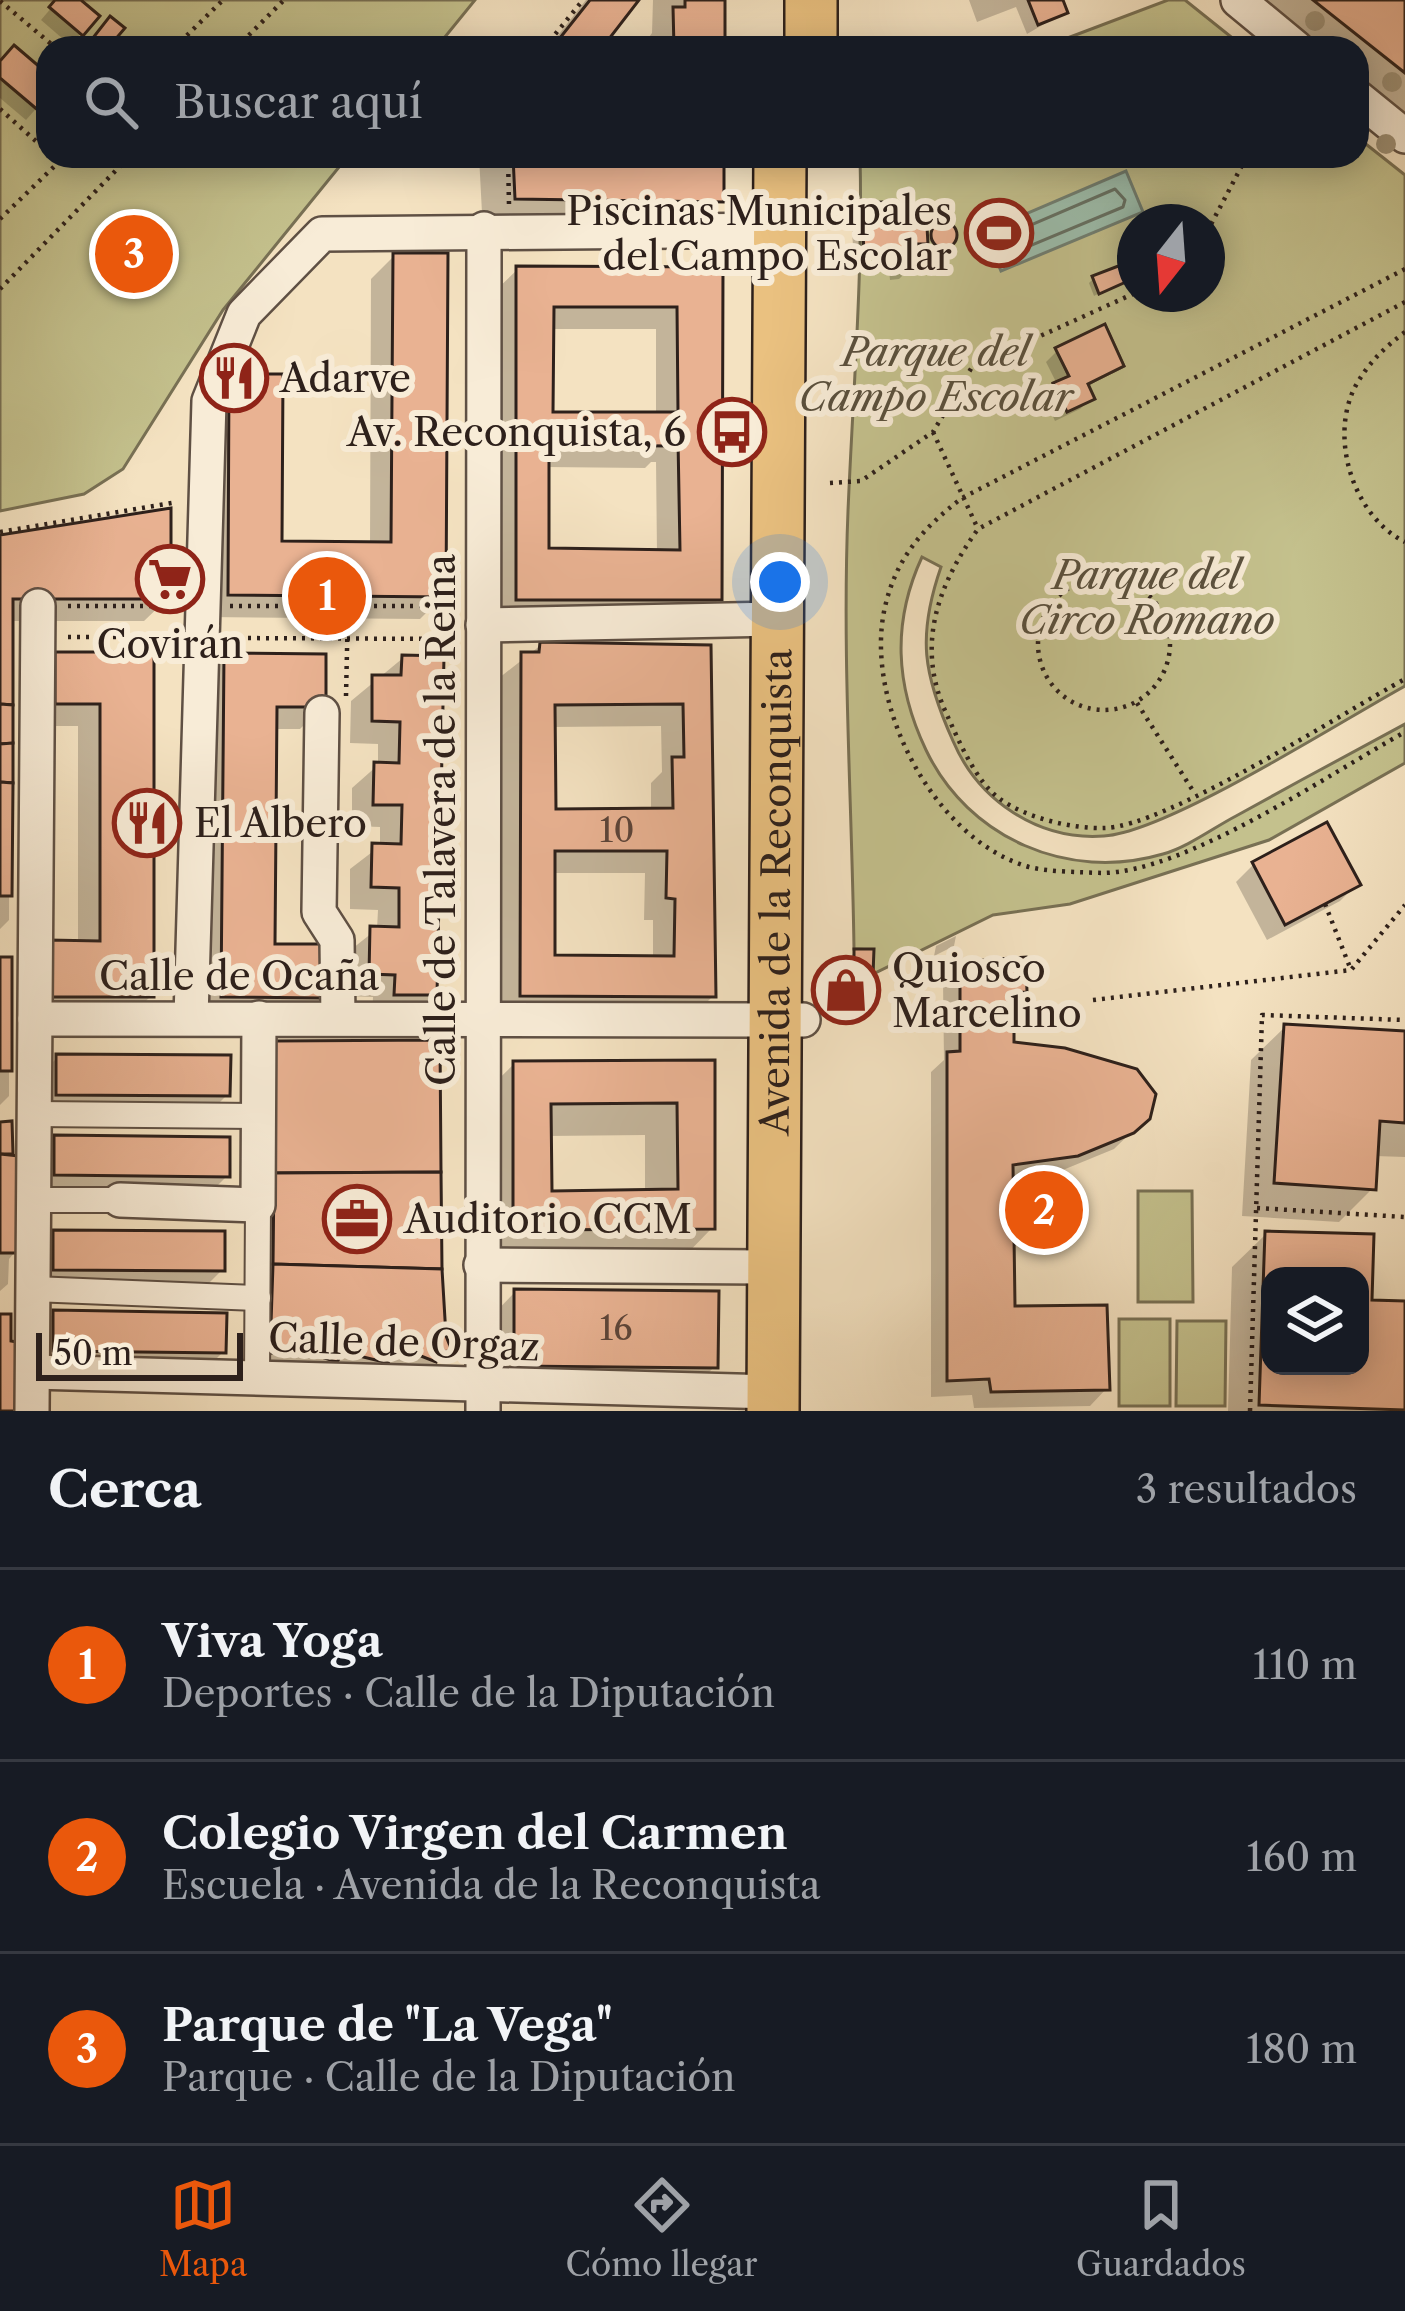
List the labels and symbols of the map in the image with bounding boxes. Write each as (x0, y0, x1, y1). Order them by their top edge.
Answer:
place label: Piscinas Municipales del Campo Escolar (566, 187, 952, 280)
sports icon: Piscinas Municipales del Campo Escolar (964, 198, 1034, 268)
north arrow (1117, 204, 1225, 312)
pin: 3 (95, 209, 173, 299)
park label: Parque del Campo Escolar (799, 328, 1075, 421)
restaurant icon: Adarve (199, 343, 269, 413)
place label: Adarve (279, 354, 411, 402)
bus stop icon: Av. Reconquista, 6 (697, 397, 767, 467)
place label: Av. Reconquista, 6 (346, 408, 686, 456)
supermarket icon: Covirán (135, 544, 205, 614)
pin: 1 (288, 551, 366, 641)
park label: Parque del Circo Romano (1019, 551, 1275, 644)
your location (750, 552, 810, 612)
street label: Calle de Talavera de la Reina (417, 554, 465, 1086)
place label: Covirán (96, 620, 244, 668)
street label: Avenida de la Reconquista (751, 648, 801, 1136)
restaurant icon: El Albero (112, 788, 182, 858)
place label: El Albero (194, 799, 367, 847)
house number: 10 (600, 810, 634, 851)
place label: Quiosco Marcelino (892, 944, 1082, 1037)
street label: Calle de Ocaña (99, 952, 379, 1000)
shop icon: Quiosco Marcelino (811, 955, 881, 1025)
pin: 2 (1005, 1165, 1083, 1255)
office icon: Auditorio CCM (322, 1184, 392, 1254)
place label: Auditorio CCM (403, 1195, 692, 1243)
house number: 16 (599, 1308, 633, 1349)
street label: Calle de Orgaz (267, 1313, 541, 1371)
scale bar (36, 1327, 243, 1380)

